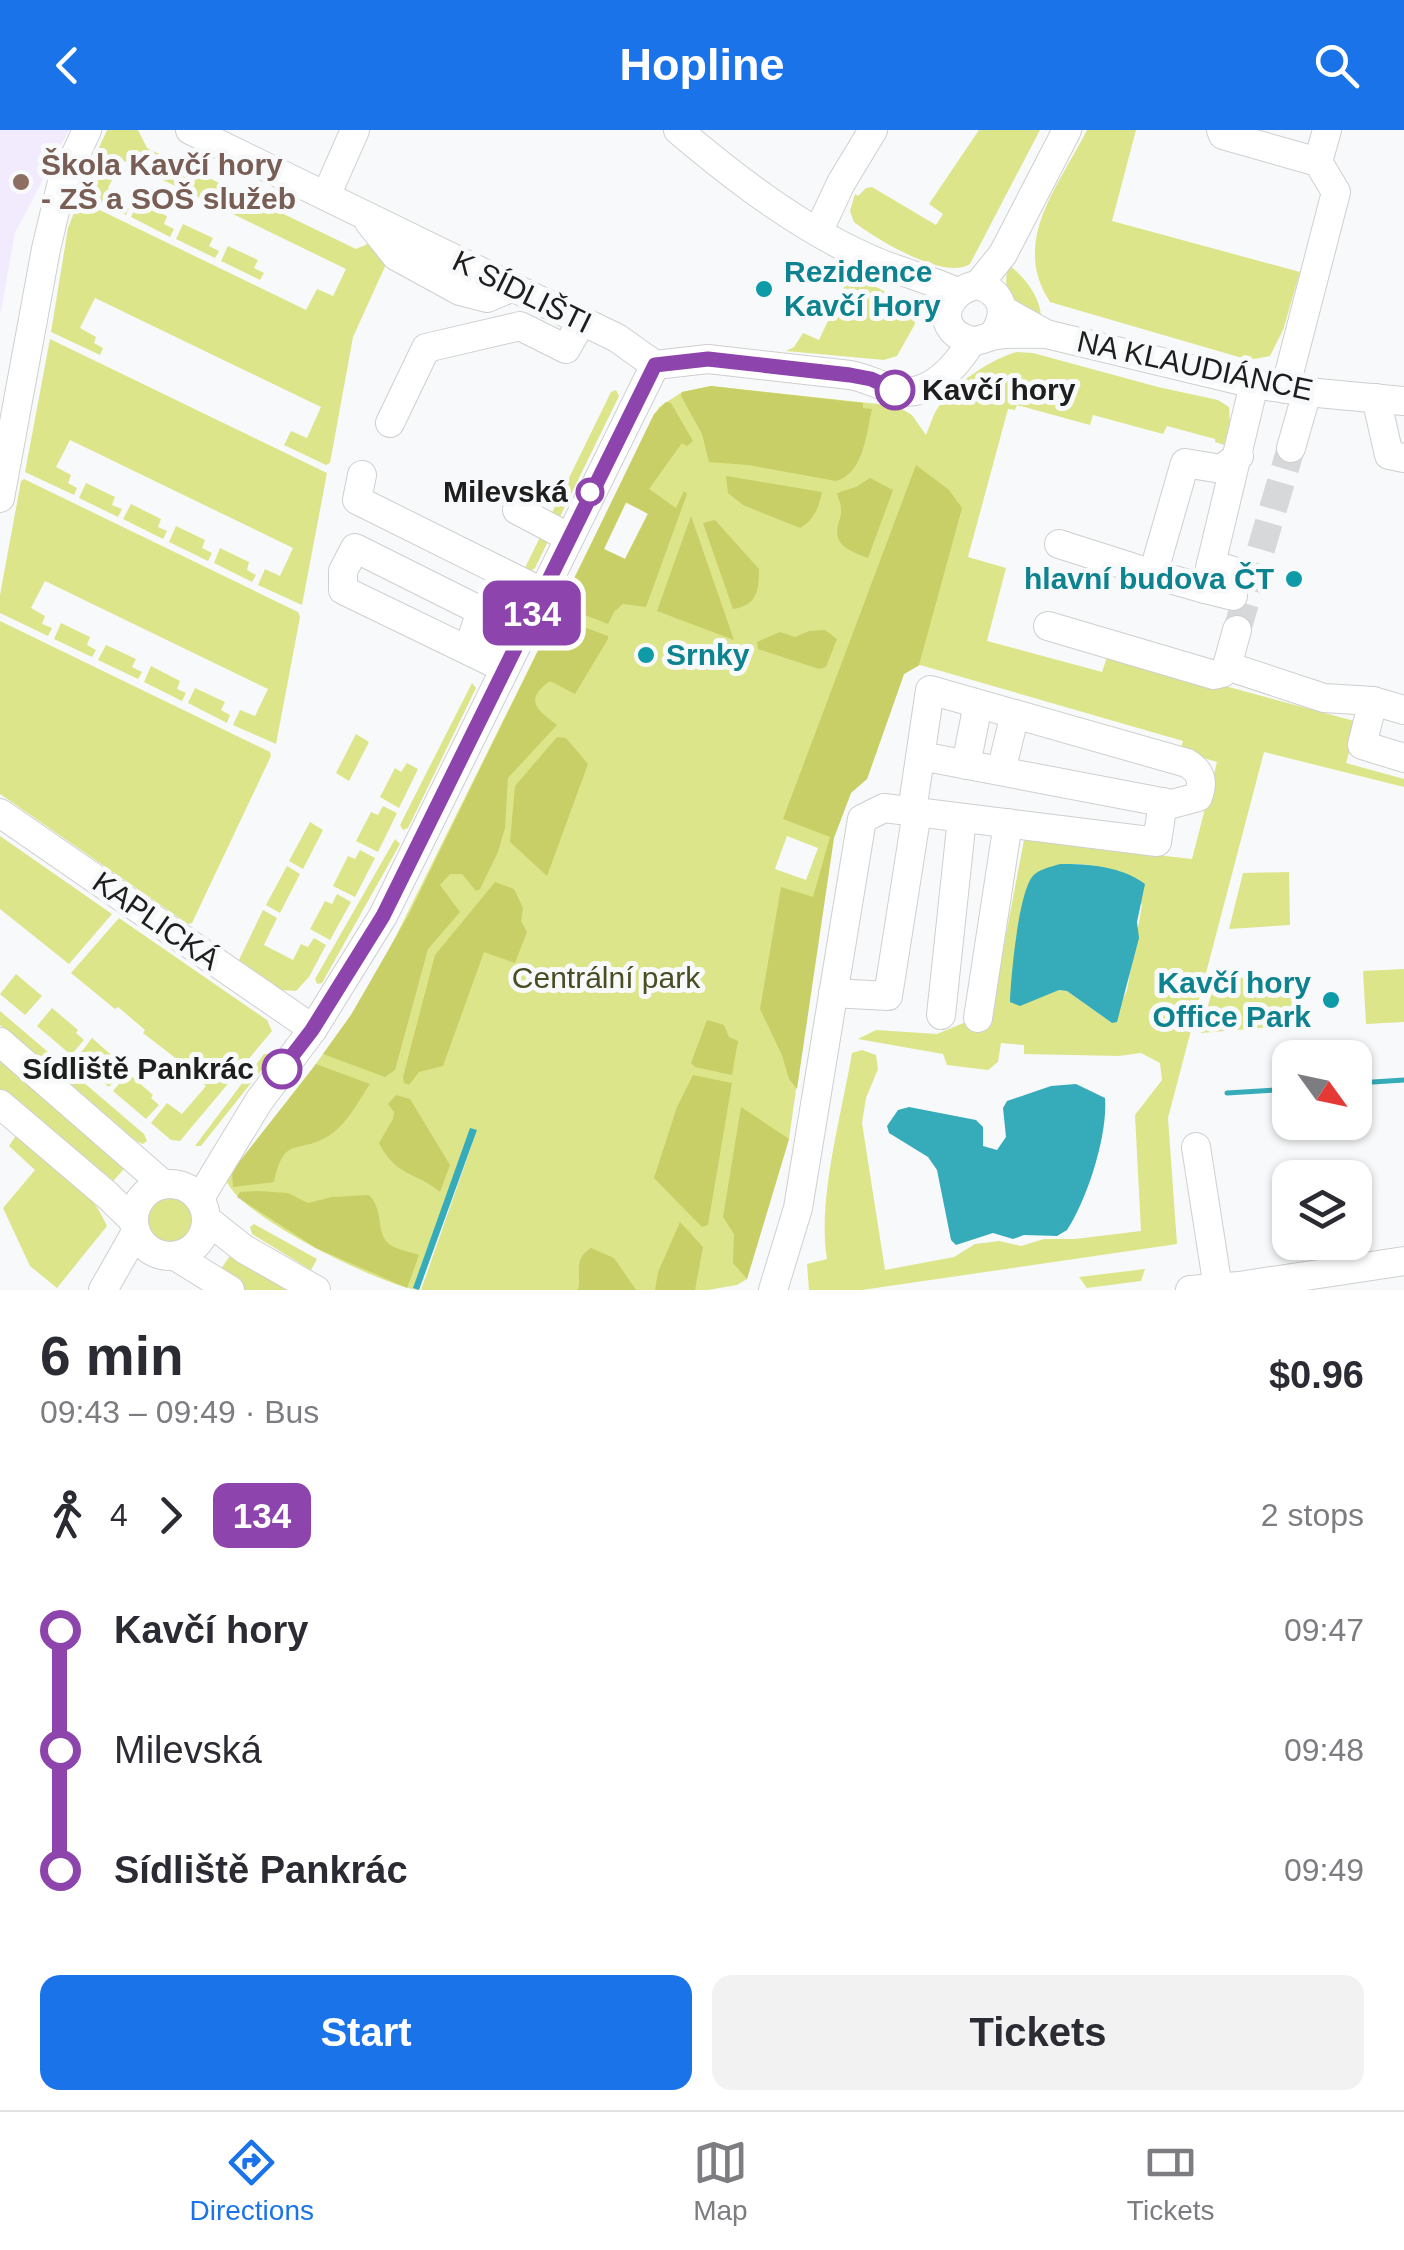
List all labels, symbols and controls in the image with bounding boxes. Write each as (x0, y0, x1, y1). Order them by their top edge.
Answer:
icon: back (40, 38, 95, 93)
icon: search (1309, 38, 1364, 93)
text: Hopline (620, 39, 785, 90)
place label: Škola Kavčí hory - ZŠ a SOŠ služeb (41, 148, 296, 215)
marker: Škola Kavčí hory - ZŠ a SOŠ služeb (10, 171, 32, 193)
street label: K SÍDLIŠTI (448, 244, 597, 339)
place label: Rezidence Kavčí Hory (784, 255, 941, 322)
marker: Rezidence Kavčí Hory (753, 278, 775, 300)
street label: NA KLAUDIÁNCE (1074, 324, 1316, 407)
marker: Kavčí hory (876, 371, 914, 409)
place label: Kavčí hory (922, 373, 1076, 406)
place label: Milevská (443, 475, 568, 508)
marker: Milevská (577, 479, 603, 505)
place label: hlavní budova ČT (1024, 562, 1274, 595)
marker: hlavní budova ČT (1283, 568, 1305, 590)
line badge: 134 (474, 580, 590, 646)
text: 134 (503, 594, 561, 633)
place label: Srnky (666, 638, 750, 671)
marker: Srnky (635, 644, 657, 666)
street label: KAPLICKÁ (87, 865, 226, 976)
park label: Centrální park (512, 961, 701, 994)
place label: Kavčí hory Office Park (1153, 966, 1311, 1033)
marker: Kavčí hory Office Park (1320, 989, 1342, 1011)
north arrow (1272, 1040, 1372, 1140)
map controls (1272, 1040, 1372, 1260)
marker: Sídliště Pankrác (263, 1050, 301, 1088)
place label: Sídliště Pankrác (22, 1052, 254, 1085)
button: layers (1272, 1160, 1372, 1260)
text: 6 min (40, 1325, 184, 1387)
text: $0.96 (1269, 1354, 1364, 1396)
text: 09:43 – 09:49 · Bus (40, 1394, 319, 1430)
icon: walk (40, 1488, 95, 1543)
icon: forward (143, 1488, 198, 1543)
text: 134 (233, 1496, 291, 1535)
text: 4 (110, 1497, 128, 1533)
text: 2 stops (1261, 1497, 1364, 1533)
text: Kavčí hory (114, 1609, 308, 1651)
text: 09:47 (1284, 1612, 1364, 1648)
text: Milevská (114, 1729, 262, 1771)
text: 09:48 (1284, 1732, 1364, 1768)
text: Sídliště Pankrác (114, 1849, 408, 1891)
text: 09:49 (1284, 1852, 1364, 1888)
button: Start (40, 1975, 692, 2090)
button: Tickets (712, 1975, 1364, 2090)
tab: Directions (189, 2135, 314, 2227)
tab: Map (693, 2135, 748, 2227)
tab: Tickets (1127, 2135, 1215, 2227)

